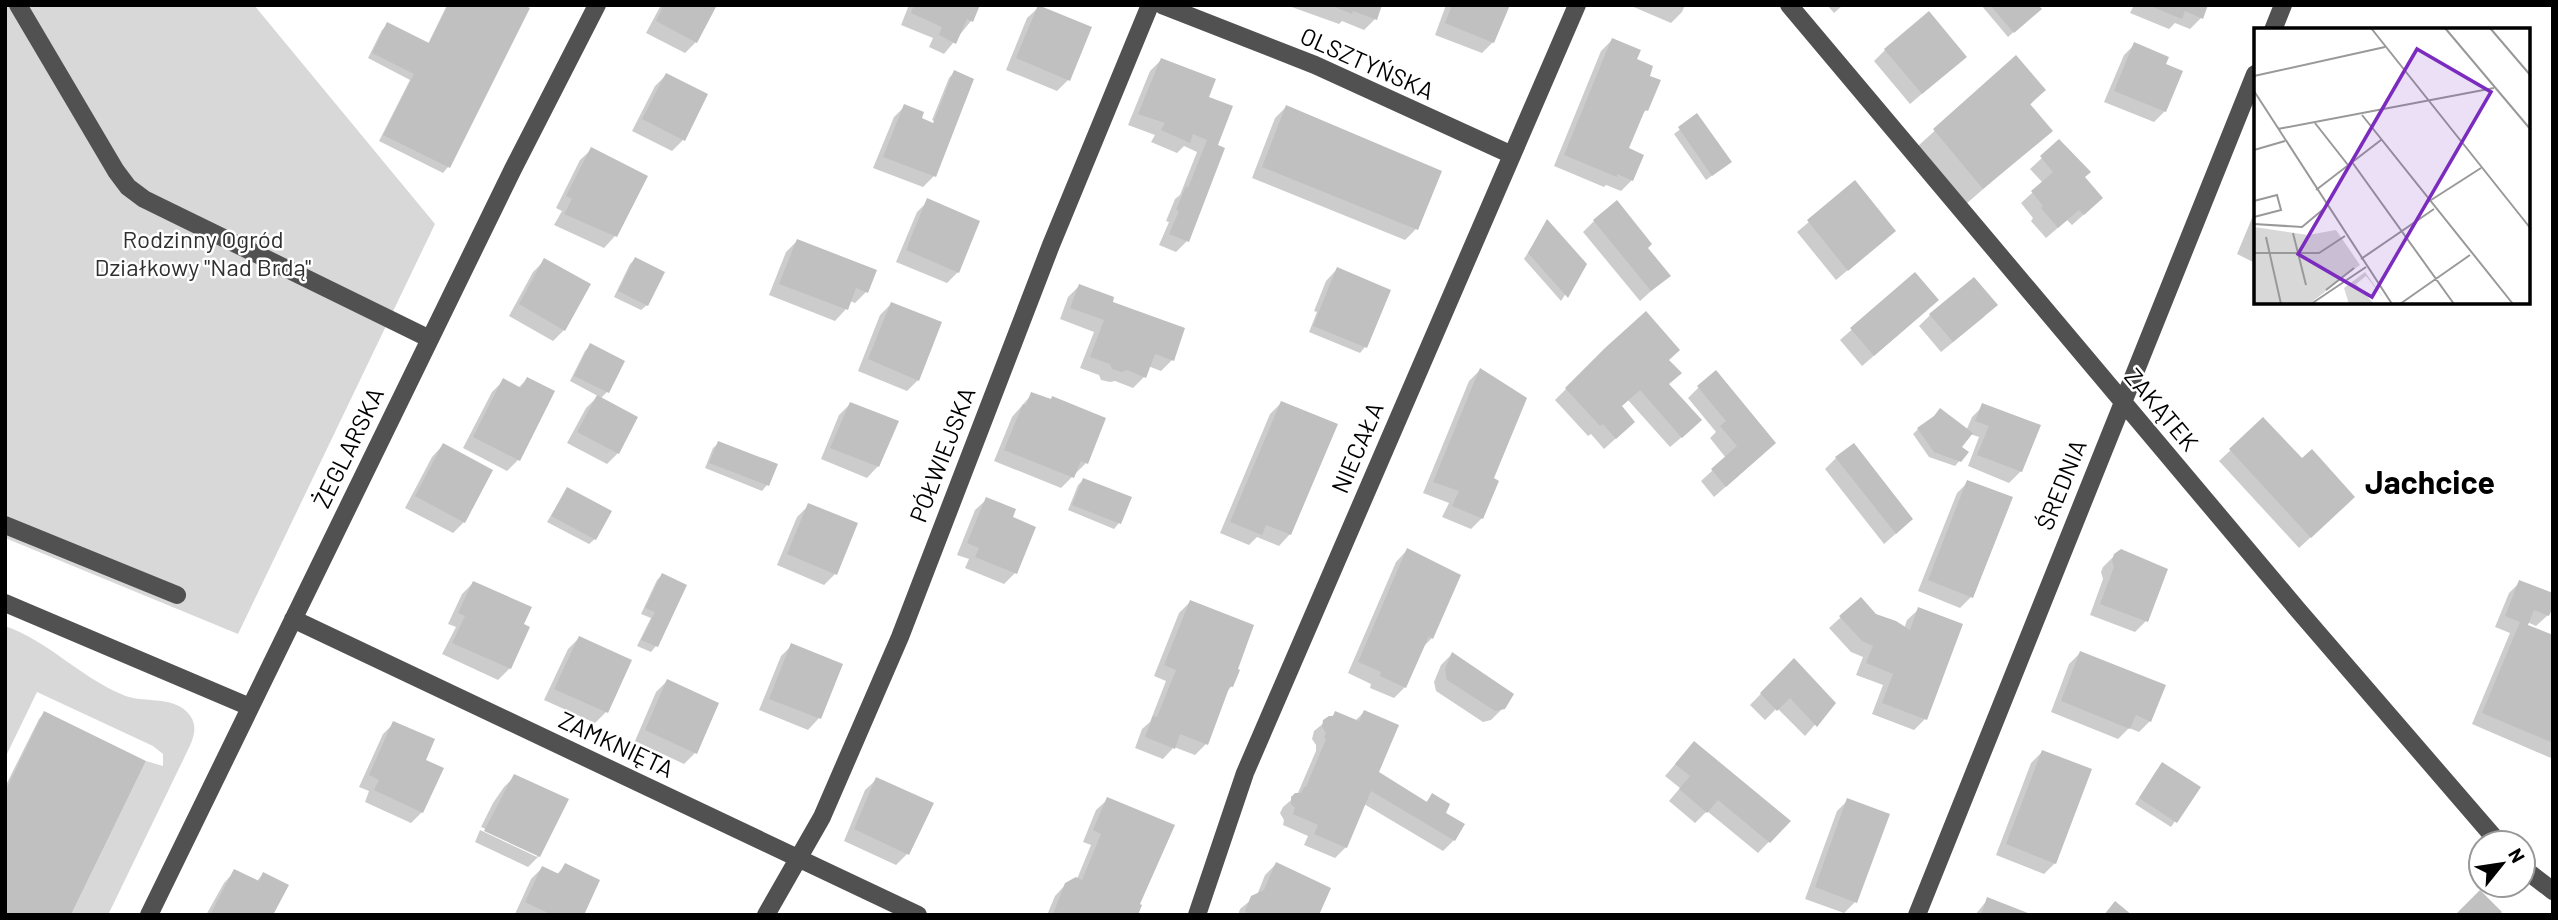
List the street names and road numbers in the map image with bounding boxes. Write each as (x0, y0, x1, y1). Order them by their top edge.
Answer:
street label: OLSZTYŃSKA (1296, 20, 1439, 105)
street label: ZAKĄTEK (2119, 362, 2205, 456)
street label: ŻEGLARSKA (306, 382, 389, 512)
street label: PÓŁWIEJSKA (903, 383, 981, 526)
street label: NIECAŁA (1325, 398, 1389, 497)
street label: ŚREDNIA (2029, 435, 2092, 534)
street label: ZAMKNIĘTA (555, 704, 679, 783)

